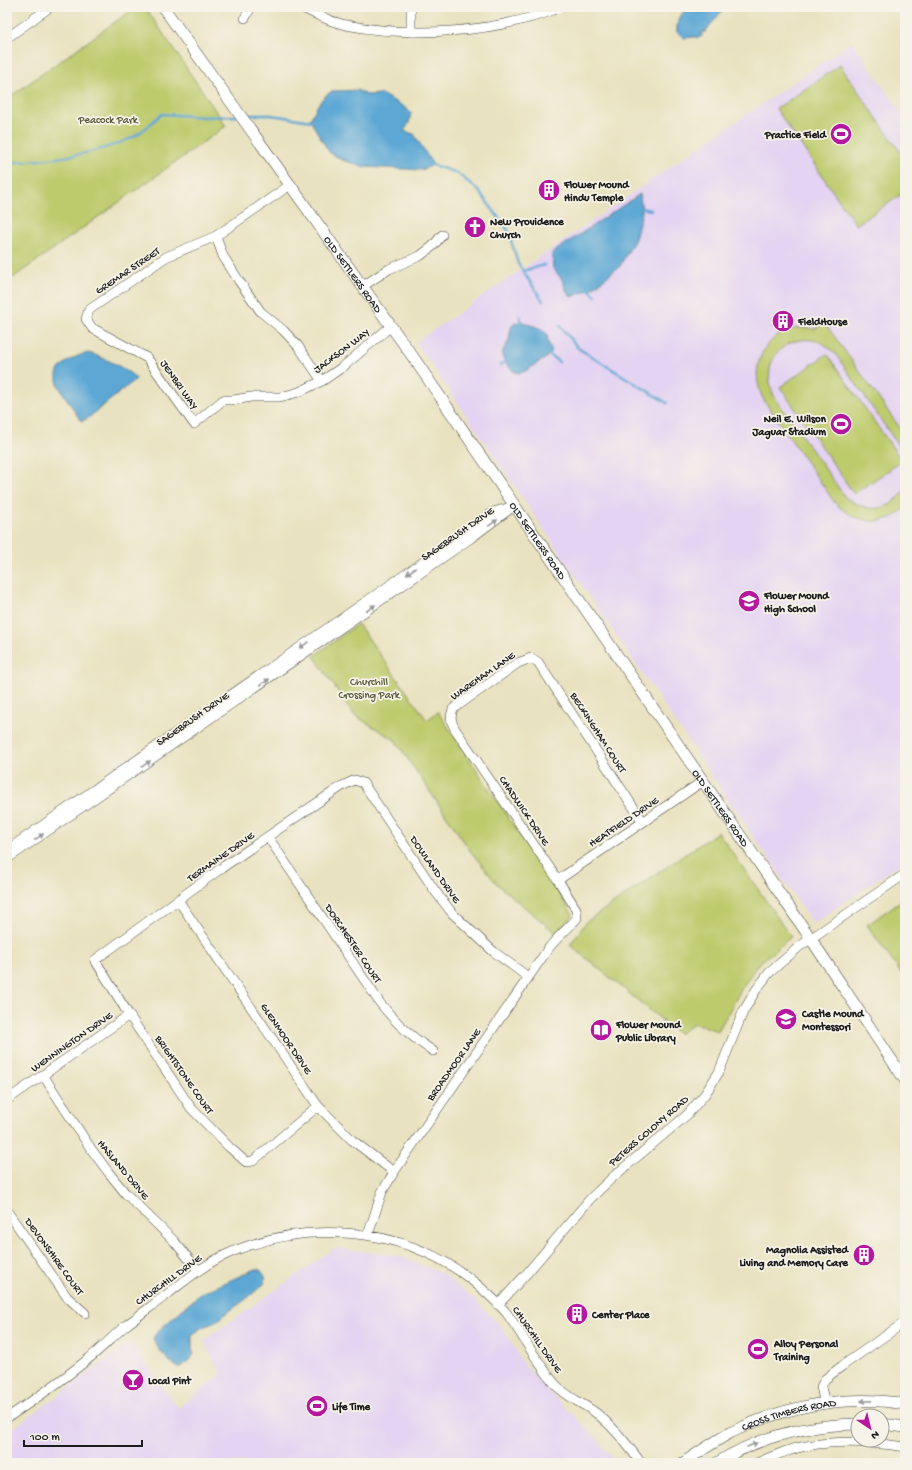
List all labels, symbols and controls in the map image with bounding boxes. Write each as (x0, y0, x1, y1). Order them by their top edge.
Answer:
park label: Peacock Park (77, 115, 139, 127)
sports icon: Practice Field (828, 121, 854, 147)
place label: Practice Field (764, 129, 828, 142)
building icon: Flower Mound Hindu Temple (536, 177, 562, 203)
place label: Flower Mound Hindu Temple (563, 180, 630, 205)
church icon: New Providence Church (462, 214, 488, 240)
place label: New Providence Church (489, 217, 565, 242)
street label: OLD SETTLERS ROAD (321, 234, 384, 316)
street label: GREMAR STREET (94, 245, 163, 298)
building icon: FieldHouse (770, 308, 796, 334)
place label: FieldHouse (797, 317, 849, 329)
street label: JACKSON WAY (312, 327, 372, 376)
street label: JENBRI WAY (157, 358, 200, 412)
sports icon: Neil E. Wilson Jaguar Stadium (828, 411, 854, 437)
place label: Neil E. Wilson Jaguar Stadium (752, 414, 827, 440)
street label: OLD SETTLERS ROAD (506, 500, 568, 583)
street label: SAGEBRUSH DRIVE (420, 505, 498, 564)
one-way arrow (488, 519, 499, 527)
one-way arrow (406, 567, 416, 575)
school or university icon: Flower Mound High School (736, 588, 762, 614)
place label: Flower Mound High School (763, 591, 830, 617)
one-way arrow (366, 604, 377, 612)
one-way arrow (299, 641, 310, 649)
street label: WAREHAM LANE (449, 649, 519, 703)
park label: Churchill Crossing Park (338, 677, 401, 702)
one-way arrow (259, 678, 270, 686)
street label: SAGEBRUSH DRIVE (155, 690, 233, 749)
street label: BECKINGHAM COURT (566, 690, 628, 776)
one-way arrow (141, 760, 151, 768)
street label: OLD SETTLERS ROAD (689, 768, 751, 850)
street label: CHADWICK DRIVE (496, 774, 552, 849)
street label: HEATFIELD DRIVE (587, 794, 662, 850)
street label: TERMAINE DRIVE (185, 829, 258, 886)
one-way arrow (34, 833, 44, 841)
street label: DOWLAND DRIVE (406, 833, 463, 907)
street label: DORCHESTER COURT (321, 902, 384, 986)
street label: GLENMOOR DRIVE (257, 1001, 314, 1078)
school or university icon: Castle Mound Montessori (773, 1006, 799, 1032)
place label: Castle Mound Montessori (801, 1008, 865, 1034)
street label: WENNINGTON DRIVE (29, 1009, 116, 1075)
library icon: Flower Mound Public Library (588, 1017, 614, 1043)
place label: Flower Mound Public Library (615, 1020, 682, 1045)
street label: BROADMOOR LANE (425, 1026, 485, 1104)
street label: BRIGHTSTONE COURT (151, 1033, 215, 1117)
street label: PETERS COLONY ROAD (606, 1093, 692, 1170)
street label: HASLAND DRIVE (94, 1138, 152, 1203)
street label: DEVONSHIRE COURT (21, 1216, 86, 1299)
building icon: Magnolia Assisted Living and Memory Care (851, 1242, 877, 1268)
place label: Magnolia Assisted Living and Memory Care (739, 1244, 850, 1271)
street label: CHURCHILL DRIVE (134, 1252, 205, 1309)
building icon: Center Place (564, 1301, 590, 1327)
street label: CHURCHILL DRIVE (509, 1305, 564, 1377)
place label: Center Place (591, 1309, 651, 1322)
sports icon: Alloy Personal Training (745, 1336, 771, 1362)
place label: Alloy Personal Training (773, 1339, 839, 1365)
bar icon: Local Pint (120, 1367, 146, 1393)
place label: Local Pint (148, 1375, 192, 1388)
sports icon: Life Time (304, 1393, 330, 1419)
street label: CROSS TIMBERS ROAD (740, 1398, 838, 1435)
one-way arrow (859, 1398, 872, 1404)
place label: Life Time (332, 1401, 371, 1414)
north arrow (850, 1408, 890, 1448)
scale bar (24, 1422, 142, 1448)
text: N (868, 1428, 881, 1442)
text: 100 m (29, 1431, 60, 1445)
one-way arrow (746, 1441, 758, 1447)

